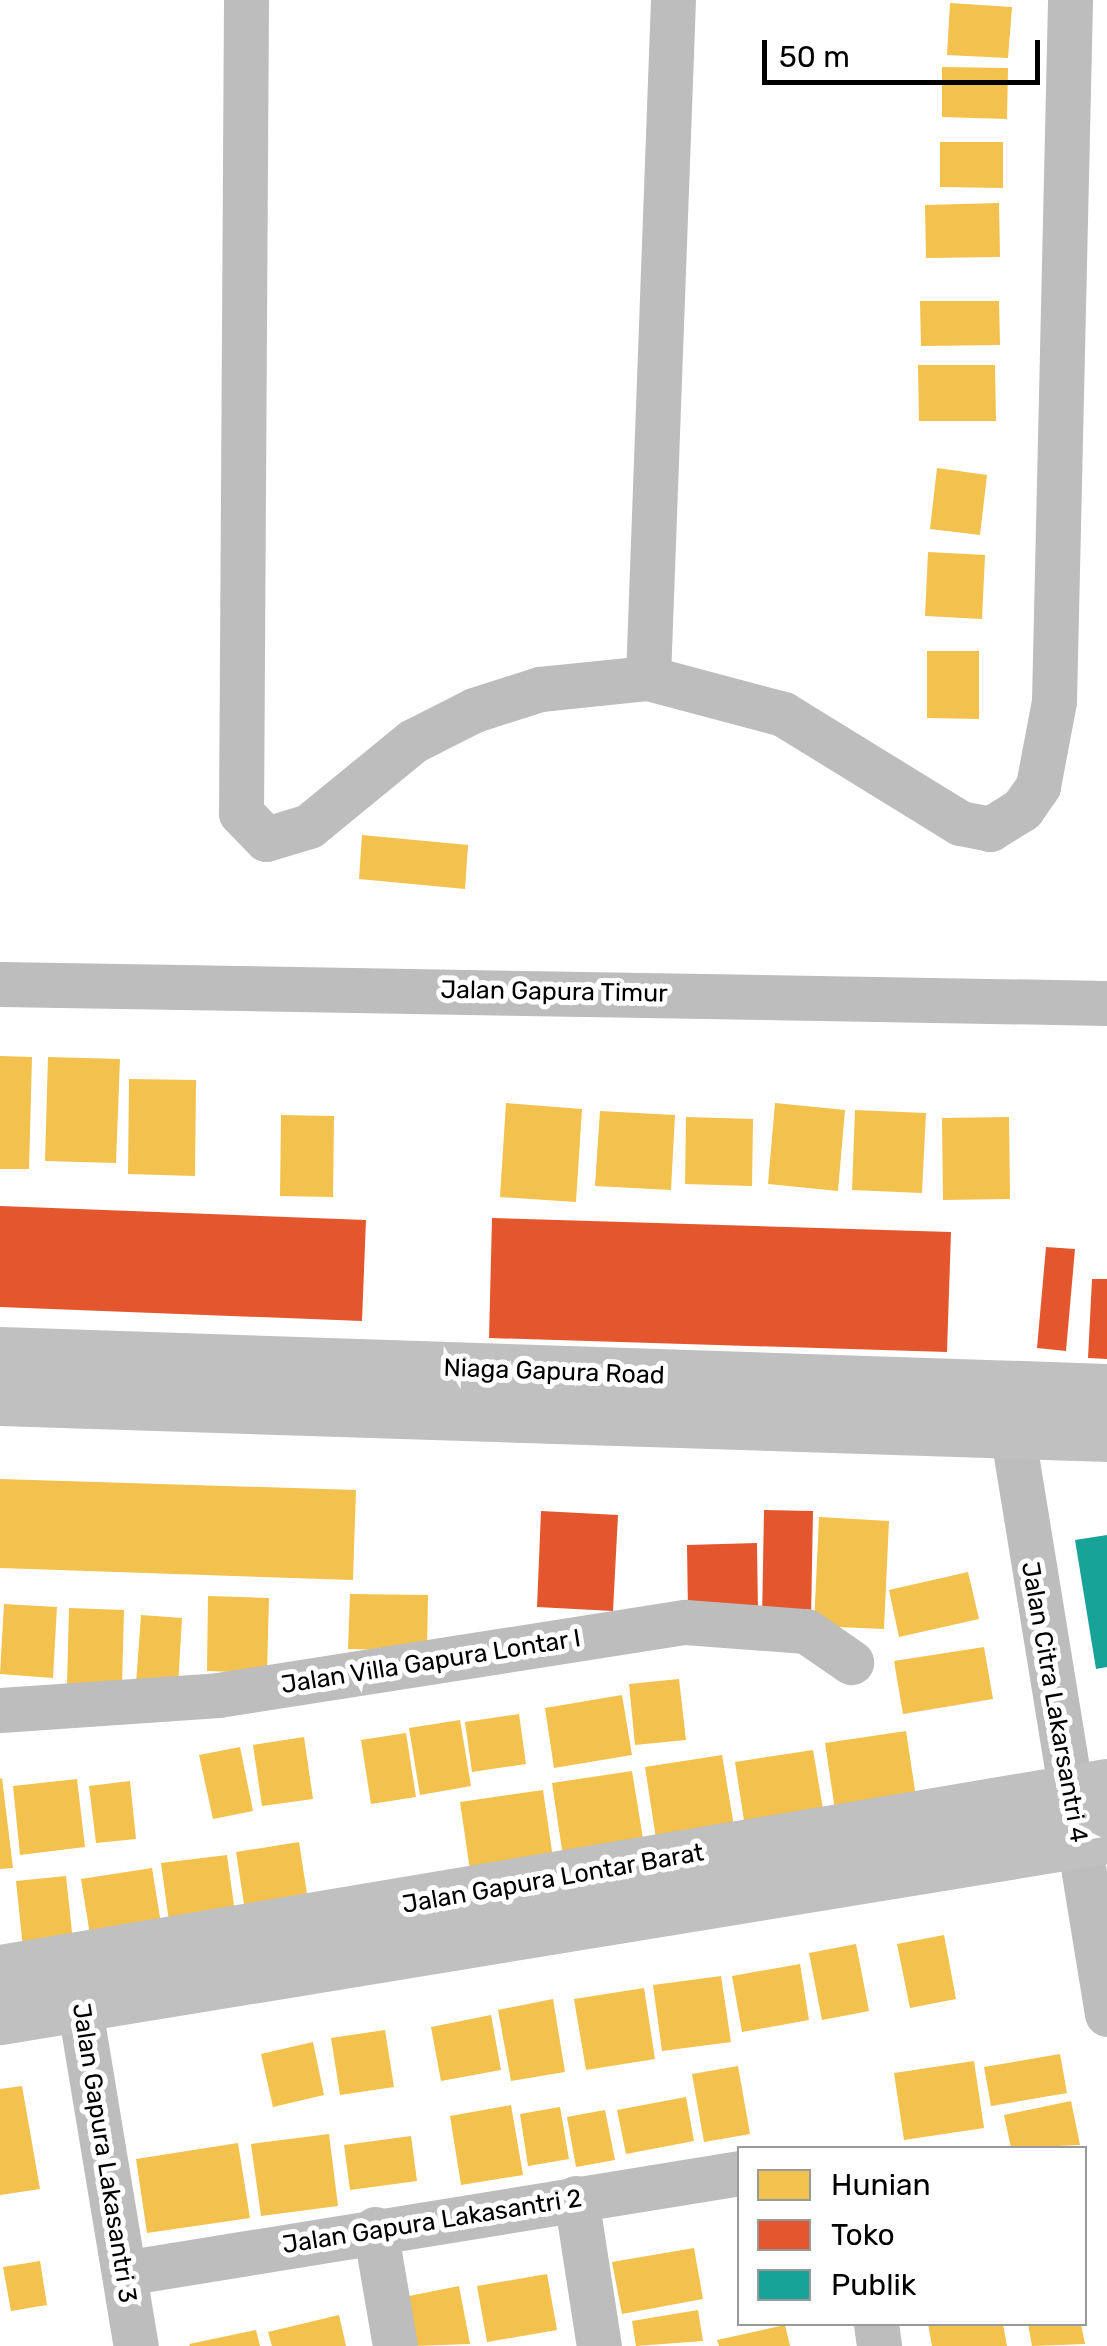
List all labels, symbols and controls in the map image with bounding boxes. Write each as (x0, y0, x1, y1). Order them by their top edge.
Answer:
scale bar (767, 20, 1044, 82)
text: 50 m (779, 39, 850, 75)
street label: Jalan Gapura Timur (440, 975, 668, 1009)
street label: Niaga Gapura Road (443, 1353, 665, 1391)
street label: Jalan Citra Lakarsantri 4 (1015, 1559, 1093, 1845)
street label: Jalan Villa Gapura Lontar I (278, 1623, 584, 1701)
street label: Jalan Gapura Lontar Barat (400, 1838, 706, 1920)
street label: Jalan Gapura Lakasantri 3 (65, 2001, 143, 2305)
legend (737, 2146, 1087, 2326)
text: Hunian (831, 2167, 931, 2203)
street label: Jalan Gapura Lakasantri 2 (280, 2184, 584, 2260)
text: Toko (831, 2217, 895, 2253)
text: Publik (831, 2267, 916, 2303)

